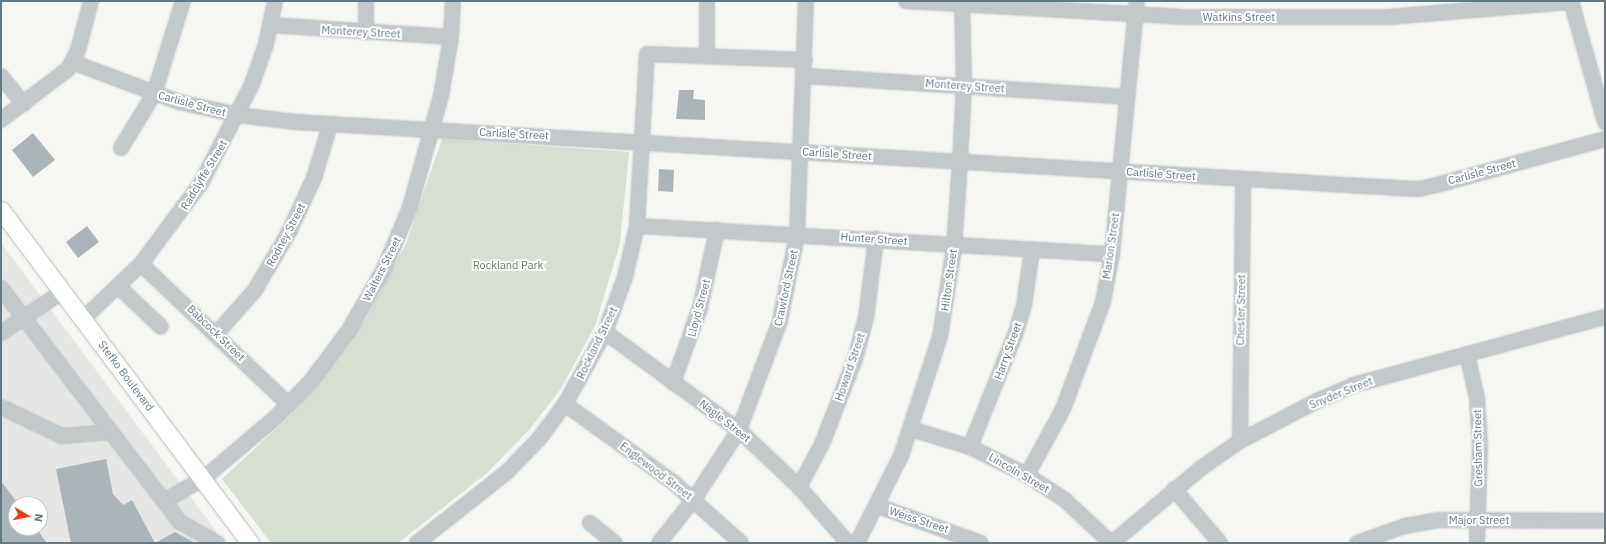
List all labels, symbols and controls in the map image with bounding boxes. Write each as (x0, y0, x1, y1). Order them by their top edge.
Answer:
street label: Watkins Street (1203, 10, 1275, 24)
street label: Monterey Street (321, 23, 401, 41)
street label: Monterey Street (925, 77, 1005, 95)
street label: Carlisle Street (157, 89, 227, 119)
street label: Carlisle Street (479, 126, 549, 142)
street label: Radclyffe Street (178, 138, 230, 212)
street label: Carlisle Street (802, 145, 872, 163)
street label: Carlisle Street (1447, 157, 1517, 187)
street label: Carlisle Street (1126, 165, 1196, 183)
street label: Rodney Street (264, 201, 308, 269)
street label: Marion Street (1100, 212, 1122, 280)
street label: Hunter Street (840, 230, 908, 248)
street label: Walters Street (360, 235, 404, 303)
street label: Hilton Street (938, 248, 960, 312)
street label: Crawford Street (771, 249, 801, 327)
park label: Rockland Park (473, 258, 543, 272)
street label: Chester Street (1234, 274, 1248, 346)
street label: Lloyd Street (685, 278, 713, 338)
street label: Babcock Street (184, 302, 248, 364)
street label: Rockland Street (574, 305, 620, 381)
street label: Harry Street (992, 321, 1024, 381)
street label: Howard Street (832, 331, 868, 403)
street label: Stefko Boulevard (95, 338, 157, 414)
street label: Snyder Street (1307, 374, 1375, 412)
street label: Nagle Street (697, 397, 753, 445)
street label: Gresham Street (1471, 409, 1485, 487)
street label: Englewood Street (617, 439, 695, 503)
street label: Lincoln Street (986, 450, 1052, 496)
north arrow (8, 496, 48, 536)
street label: Weiss Street (888, 504, 950, 536)
text: N (31, 513, 46, 523)
street label: Major Street (1449, 513, 1509, 527)

